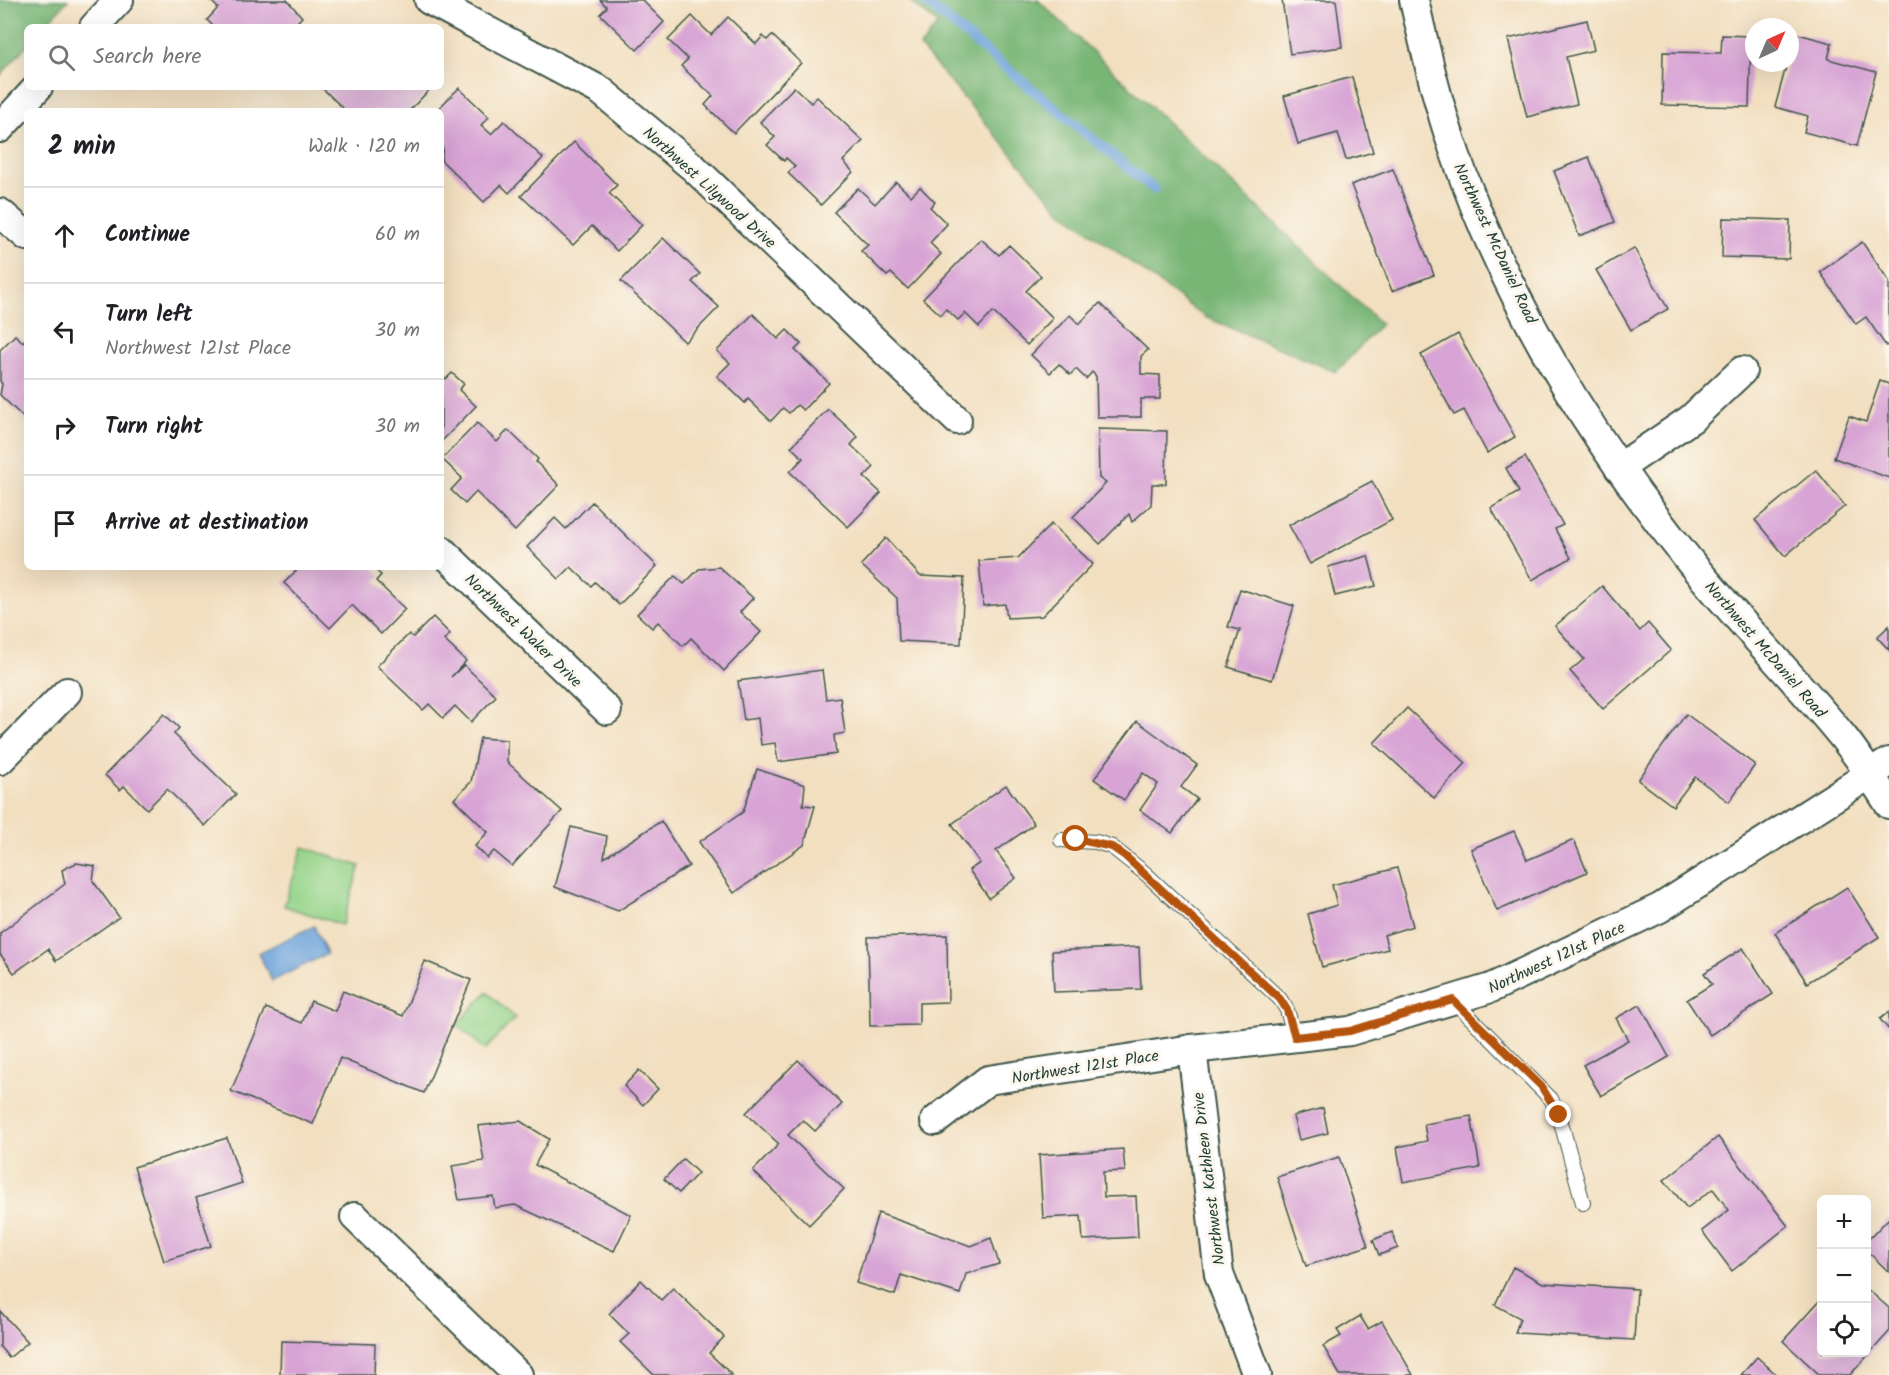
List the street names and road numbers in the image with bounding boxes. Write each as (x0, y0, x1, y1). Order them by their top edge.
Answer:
street label: Northwest Lilywood Drive (637, 121, 781, 255)
street label: Northwest McDaniel Road (1446, 159, 1543, 329)
street label: Northwest Waker Drive (458, 568, 588, 694)
street label: Northwest McDaniel Road (1698, 576, 1832, 725)
street label: Northwest 121st Place (1484, 916, 1629, 1001)
street label: Northwest 121st Place (1010, 1044, 1161, 1091)
street label: Northwest Kathleen Drive (1186, 1091, 1232, 1267)

